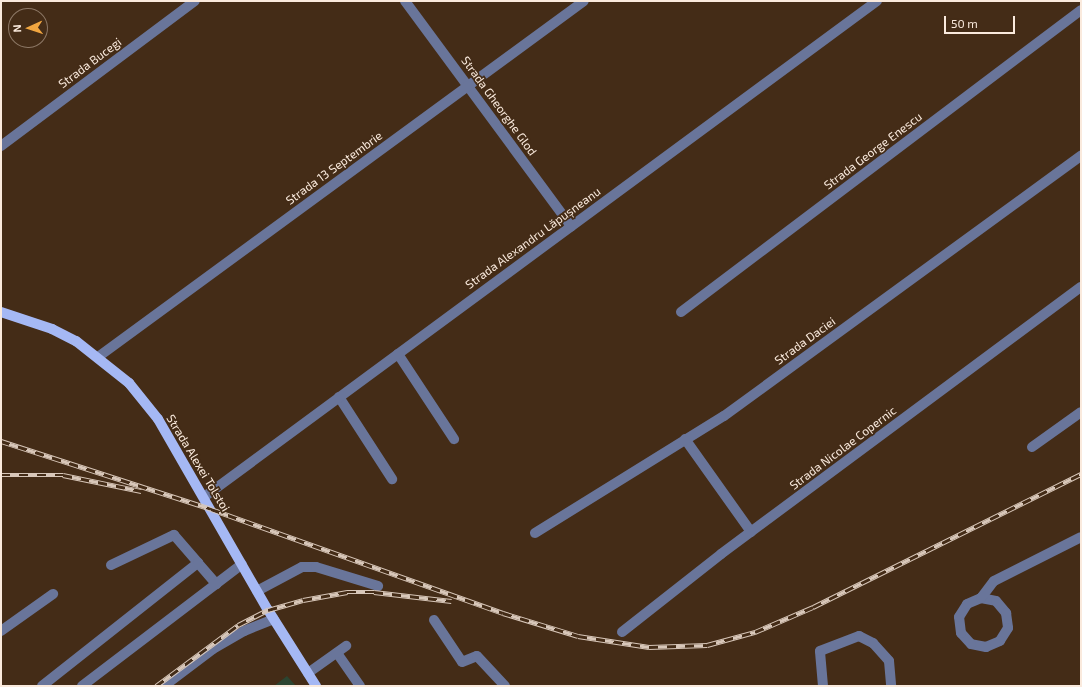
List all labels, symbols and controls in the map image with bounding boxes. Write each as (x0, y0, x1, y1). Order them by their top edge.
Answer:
north arrow (8, 8, 48, 48)
scale bar (946, 8, 1017, 34)
text: 50 m (951, 16, 978, 30)
text: N (10, 24, 23, 33)
street label: Strada Bucegi (56, 35, 124, 91)
street label: Strada Gheorghe Glod (458, 54, 540, 158)
street label: Strada George Enescu (821, 109, 925, 193)
street label: Strada 13 Septembrie (283, 128, 385, 208)
street label: Strada Alexandru Lăpușneanu (463, 184, 603, 292)
street label: Strada Daciei (772, 314, 838, 368)
street label: Strada Nicolae Copernic (787, 403, 899, 493)
street label: Strada Alexei Tolstoi (163, 412, 233, 514)

